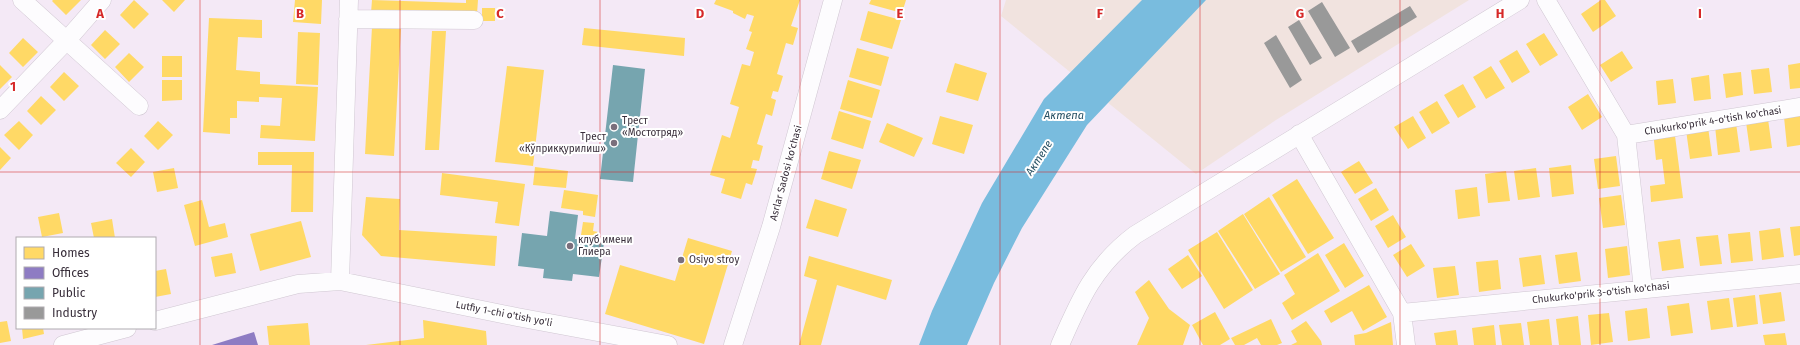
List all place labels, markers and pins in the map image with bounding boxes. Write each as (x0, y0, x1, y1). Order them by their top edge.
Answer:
place label: Трест «Мостотряд» (622, 115, 683, 139)
marker: Трест «Мостотряд» (609, 122, 619, 132)
place label: Трест «Кўприкқурилиш» (519, 131, 606, 155)
marker: Трест «Кўприкқурилиш» (609, 138, 619, 148)
place label: клуб имени Глиера (578, 234, 632, 258)
marker: клуб имени Глиера (565, 241, 575, 251)
place label: Osiyo stroy (689, 254, 739, 266)
marker: Osiyo stroy (676, 255, 686, 265)

